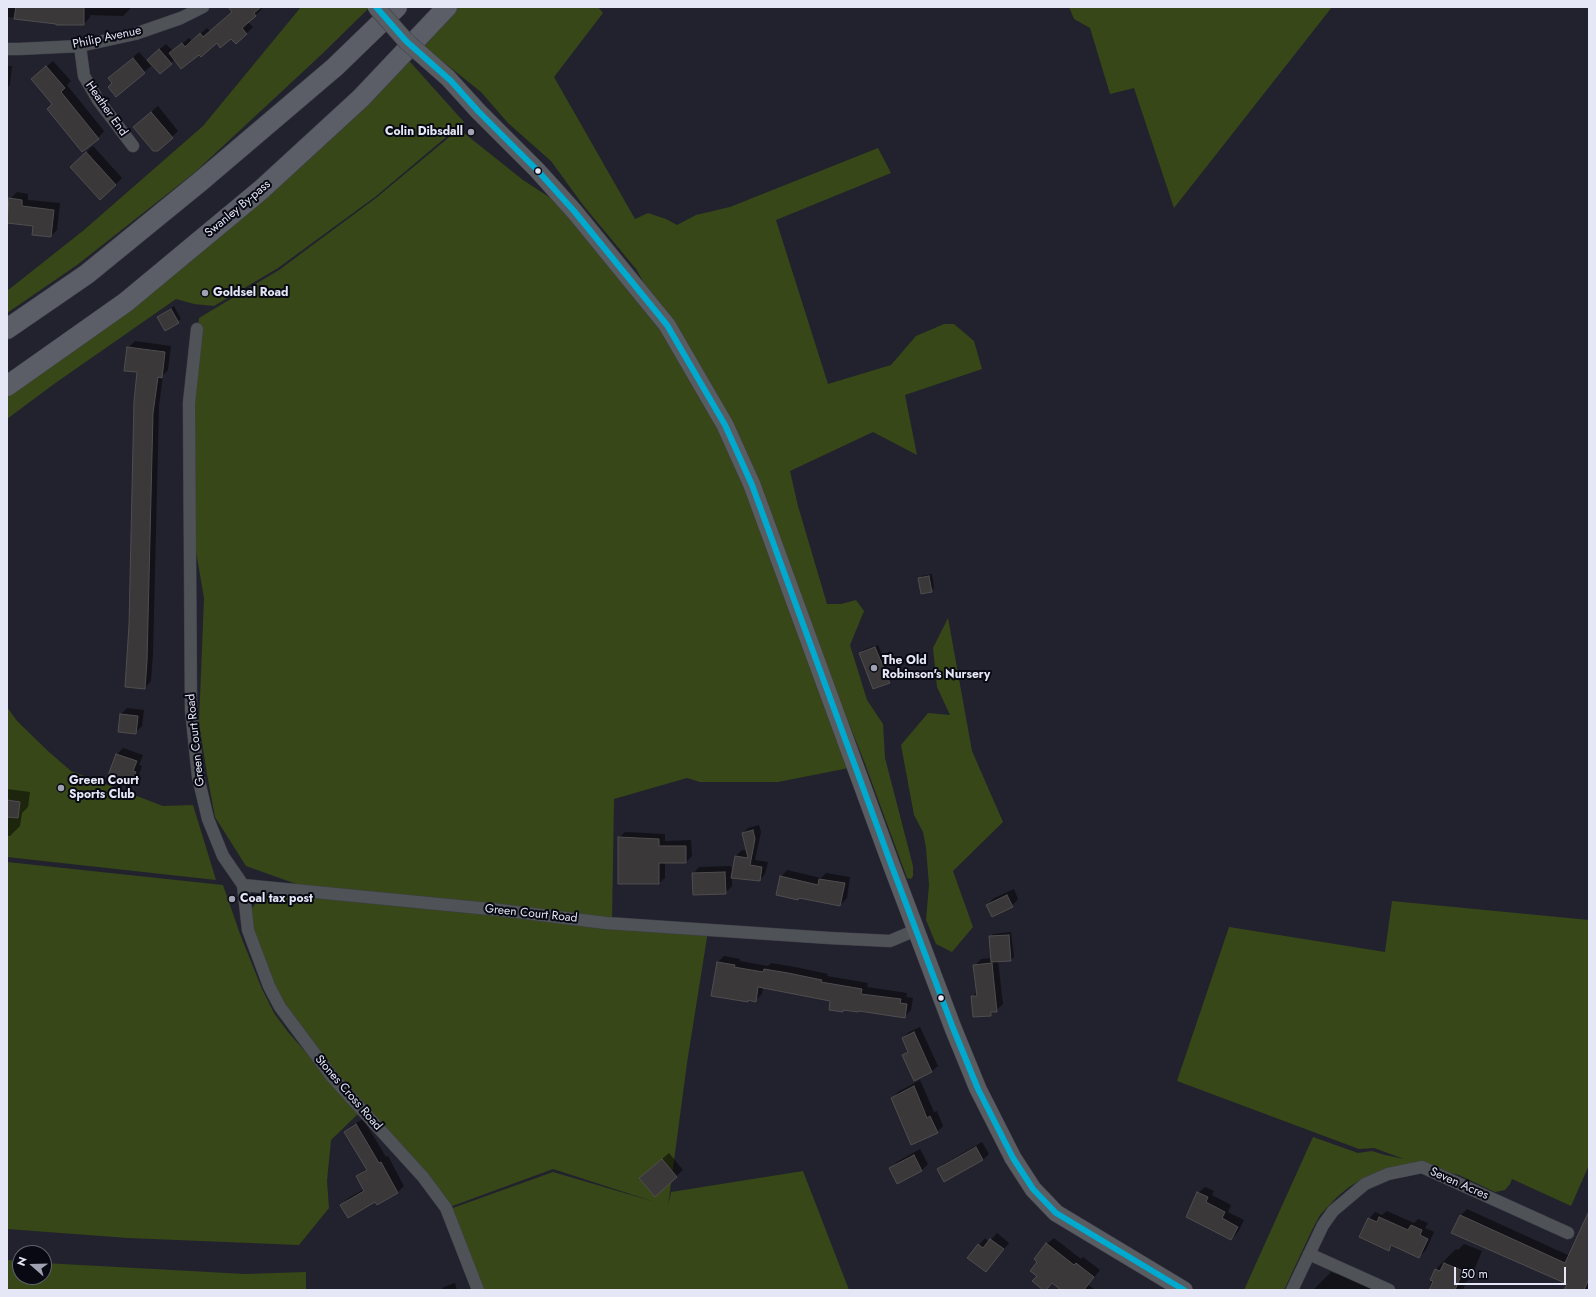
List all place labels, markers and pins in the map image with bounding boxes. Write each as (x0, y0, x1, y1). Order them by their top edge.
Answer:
place label: Colin Dibsdall (385, 125, 463, 139)
marker: Colin Dibsdall (466, 127, 476, 137)
unlabelled marker (533, 166, 543, 176)
place label: Goldsel Road (213, 286, 288, 300)
marker: Goldsel Road (200, 288, 210, 298)
place label: The Old Robinson's Nursery (882, 654, 990, 682)
marker: The Old Robinson's Nursery (869, 663, 879, 673)
place label: Green Court Sports Club (69, 774, 139, 802)
marker: Green Court Sports Club (56, 783, 66, 793)
place label: Coal tax post (240, 892, 313, 906)
marker: Coal tax post (227, 894, 237, 904)
unlabelled marker (936, 993, 946, 1003)

